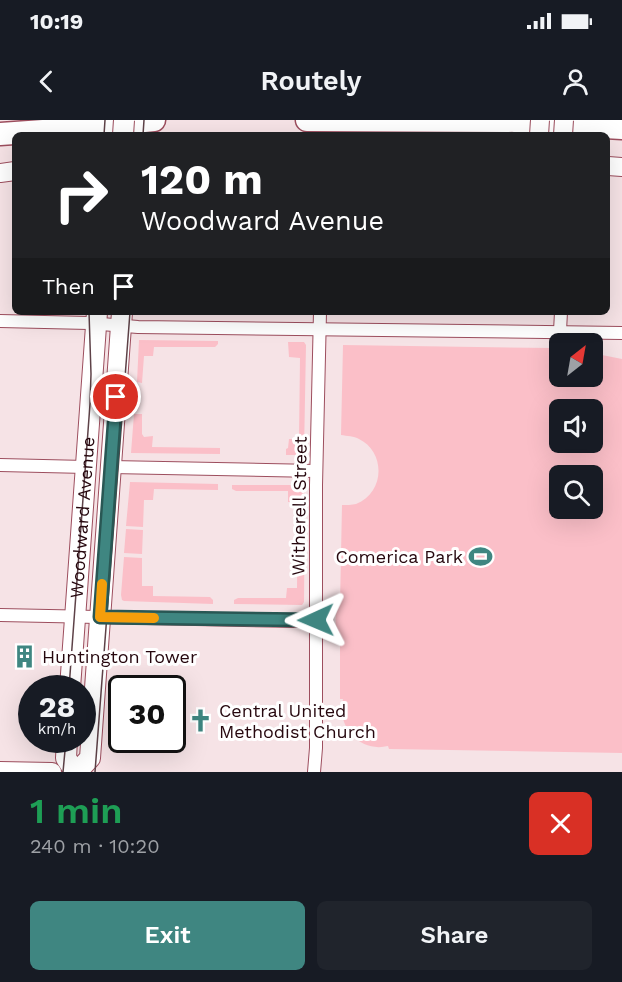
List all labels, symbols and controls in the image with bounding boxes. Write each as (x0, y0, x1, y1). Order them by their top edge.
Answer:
text: 10:19 (30, 9, 83, 34)
icon: back (30, 65, 63, 98)
text: Routely (260, 65, 362, 97)
icon: person (559, 65, 592, 98)
text: 120 m (141, 155, 263, 204)
icon: right (42, 156, 120, 234)
text: Woodward Avenue (141, 205, 384, 237)
icon: arrive (107, 270, 140, 303)
text: Then (42, 274, 95, 299)
north arrow (549, 333, 603, 387)
map controls (549, 333, 603, 519)
pin (90, 371, 141, 422)
icon: arrive (99, 380, 132, 413)
button: sound (549, 399, 603, 453)
street label: Woodward Avenue (65, 436, 98, 599)
street label: Witherell Street (287, 436, 311, 576)
button: search (549, 465, 603, 519)
sports icon: Comerica Park (468, 543, 494, 569)
place label: Comerica Park (335, 546, 463, 567)
position arrow (284, 588, 348, 652)
building icon: Huntington Tower (11, 643, 37, 669)
place label: Huntington Tower (42, 646, 197, 667)
speed limit sign: 30 (108, 675, 186, 753)
text: 28 (39, 689, 75, 724)
place label: Central United Methodist Church (219, 700, 376, 742)
church icon: Central United Methodist Church (188, 707, 214, 733)
text: km/h (38, 720, 76, 738)
text: 1 min (30, 790, 122, 832)
button: close (529, 792, 592, 855)
text: 240 m · 10:20 (30, 834, 160, 858)
button: Exit (30, 901, 305, 970)
button: Share (317, 901, 592, 970)

